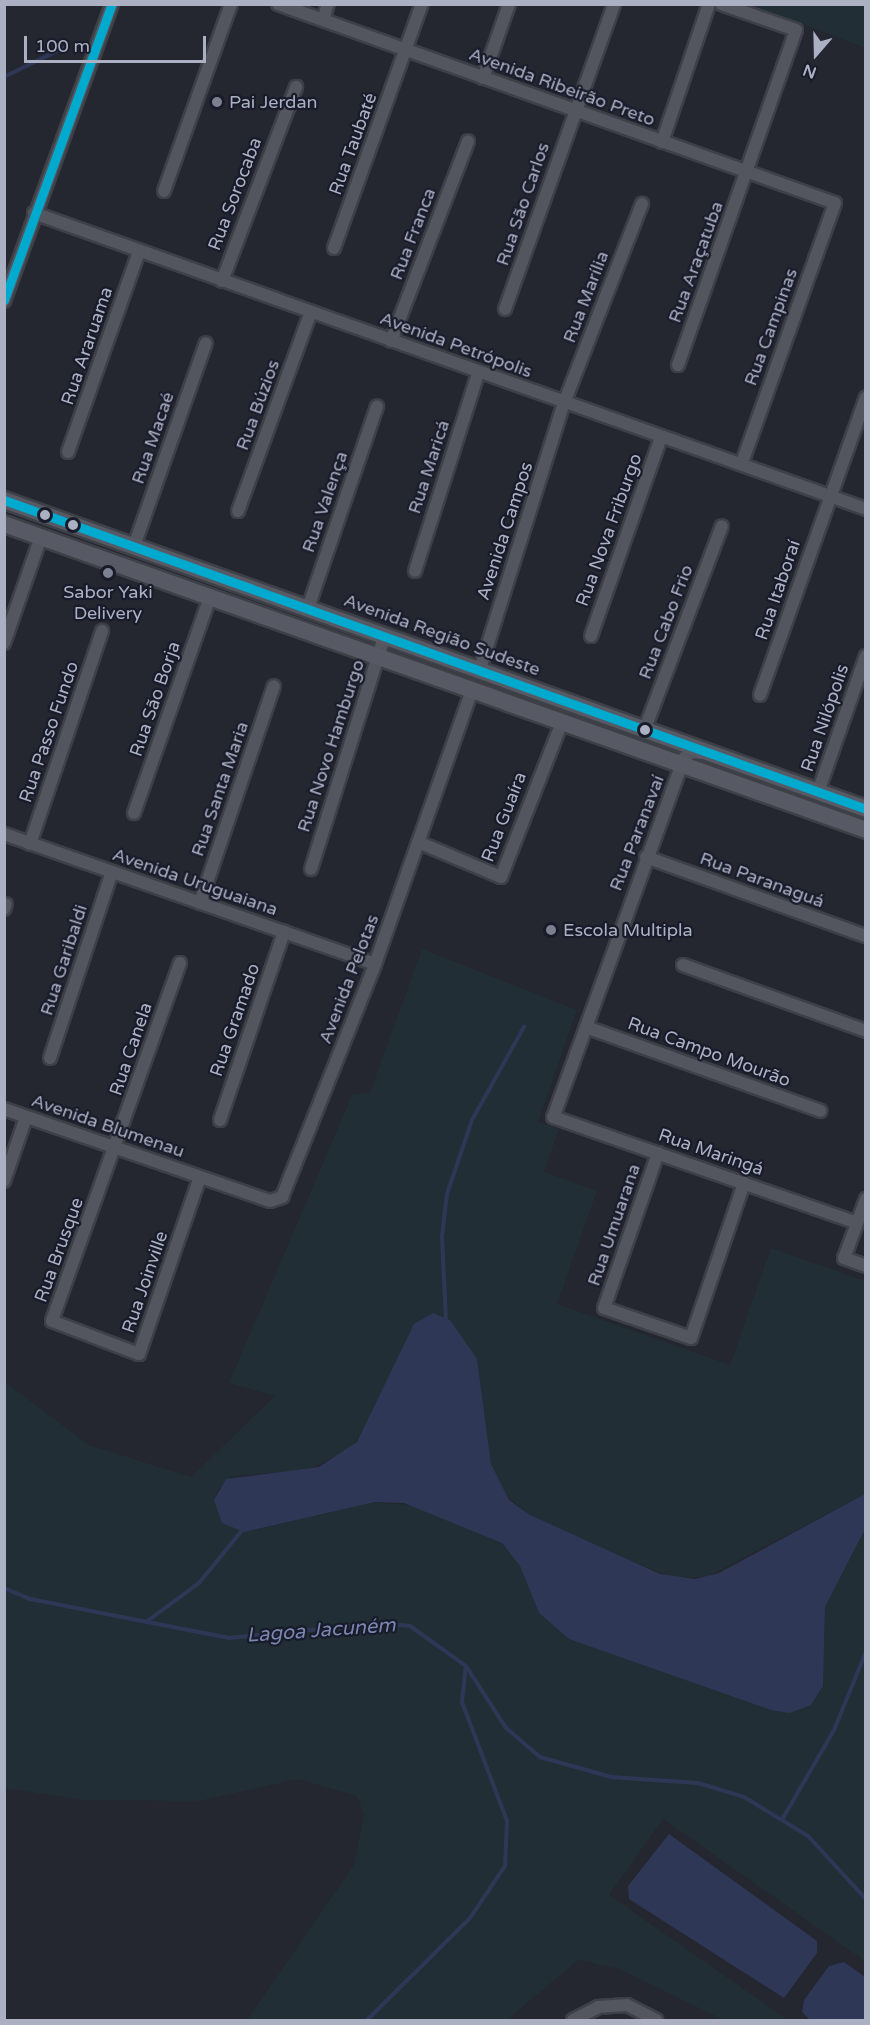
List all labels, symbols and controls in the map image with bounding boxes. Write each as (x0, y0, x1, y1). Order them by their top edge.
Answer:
scale bar (27, 24, 208, 62)
north arrow (786, 24, 846, 84)
text: 100 m (35, 35, 90, 57)
street label: Avenida Ribeirão Preto (466, 43, 658, 131)
text: N (800, 59, 819, 83)
street label: Rua Taubaté (325, 90, 381, 198)
place label: Pai Jerdan (229, 91, 318, 113)
marker: Pai Jerdan (210, 95, 224, 109)
street label: Rua Sorocaba (204, 134, 266, 254)
street label: Rua São Carlos (492, 140, 554, 268)
street label: Rua Franca (386, 185, 440, 283)
street label: Rua Araçatuba (664, 198, 728, 326)
street label: Rua Marília (559, 248, 613, 346)
street label: Rua Campinas (740, 265, 802, 389)
street label: Rua Araruama (57, 284, 117, 408)
street label: Avenida Petrópolis (377, 307, 535, 383)
street label: Rua Búzios (232, 357, 284, 453)
street label: Rua Macaé (127, 389, 179, 487)
street label: Rua Maricá (404, 417, 454, 517)
street label: Rua Valença (298, 449, 352, 555)
street label: Rua Nova Friburgo (571, 451, 647, 609)
street label: Avenida Campos (472, 459, 538, 603)
unlabelled marker (39, 509, 51, 521)
unlabelled marker (67, 519, 79, 531)
street label: Rua Itaboraí (751, 537, 805, 643)
street label: Rua Cabo Frio (634, 562, 698, 682)
marker: Sabor Yaki Delivery (101, 566, 115, 580)
place label: Sabor Yaki Delivery (63, 582, 153, 624)
street label: Avenida Região Sudeste (341, 589, 543, 681)
street label: Rua São Borja (125, 639, 185, 759)
street label: Rua Novo Hamburgo (293, 657, 369, 835)
street label: Rua Passo Fundo (15, 659, 83, 805)
street label: Rua Nilópolis (796, 661, 854, 775)
street label: Rua Santa Maria (187, 719, 253, 859)
unlabelled marker (639, 724, 651, 736)
street label: Rua Guaíra (477, 769, 531, 865)
street label: Rua Paranavaí (605, 772, 669, 894)
street label: Avenida Uruguaiana (110, 844, 280, 920)
street label: Rua Paranaguá (697, 847, 827, 913)
street label: Rua Garibaldi (36, 902, 92, 1018)
street label: Avenida Pelotas (314, 911, 384, 1047)
place label: Escola Multipla (563, 919, 693, 941)
marker: Escola Multipla (544, 923, 558, 937)
street label: Rua Gramado (206, 961, 264, 1079)
street label: Rua Canela (105, 1000, 157, 1098)
street label: Rua Campo Mourão (625, 1012, 793, 1092)
street label: Avenida Blumenau (29, 1090, 187, 1162)
street label: Rua Maringá (656, 1124, 766, 1180)
street label: Rua Umuarana (583, 1161, 645, 1289)
street label: Rua Brusque (30, 1195, 88, 1305)
street label: Rua Joinville (117, 1228, 173, 1336)
water label: Lagoa Jacuném (246, 1614, 396, 1648)

